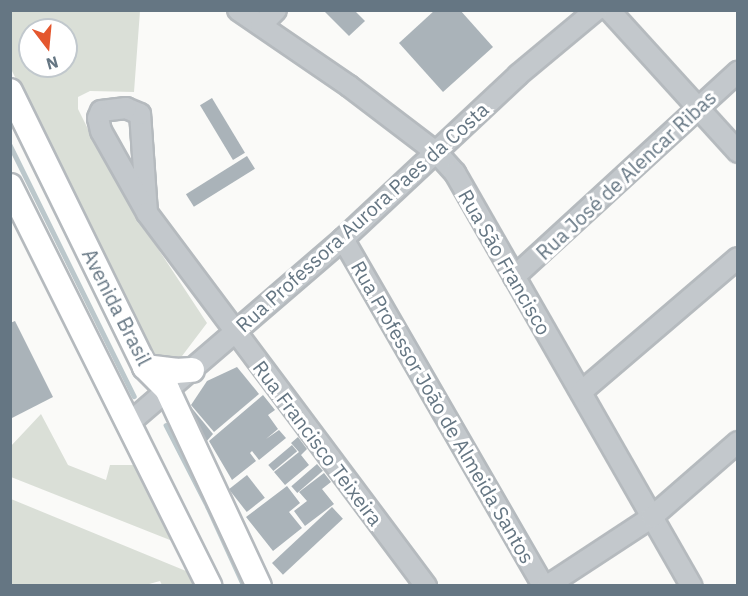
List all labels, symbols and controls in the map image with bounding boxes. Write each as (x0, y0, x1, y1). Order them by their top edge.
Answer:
north arrow (18, 18, 78, 78)
text: N (44, 52, 61, 75)
street label: Rua José de Alencar Ribas (531, 85, 721, 265)
street label: Rua Professora Aurora Paes da Costa (231, 97, 493, 337)
street label: Rua São Francisco (454, 185, 556, 339)
street label: Avenida Brasil (77, 245, 157, 369)
street label: Rua Professor João de Almeida Santos (346, 256, 540, 568)
street label: Rua Francisco Teixeira (248, 356, 388, 530)

